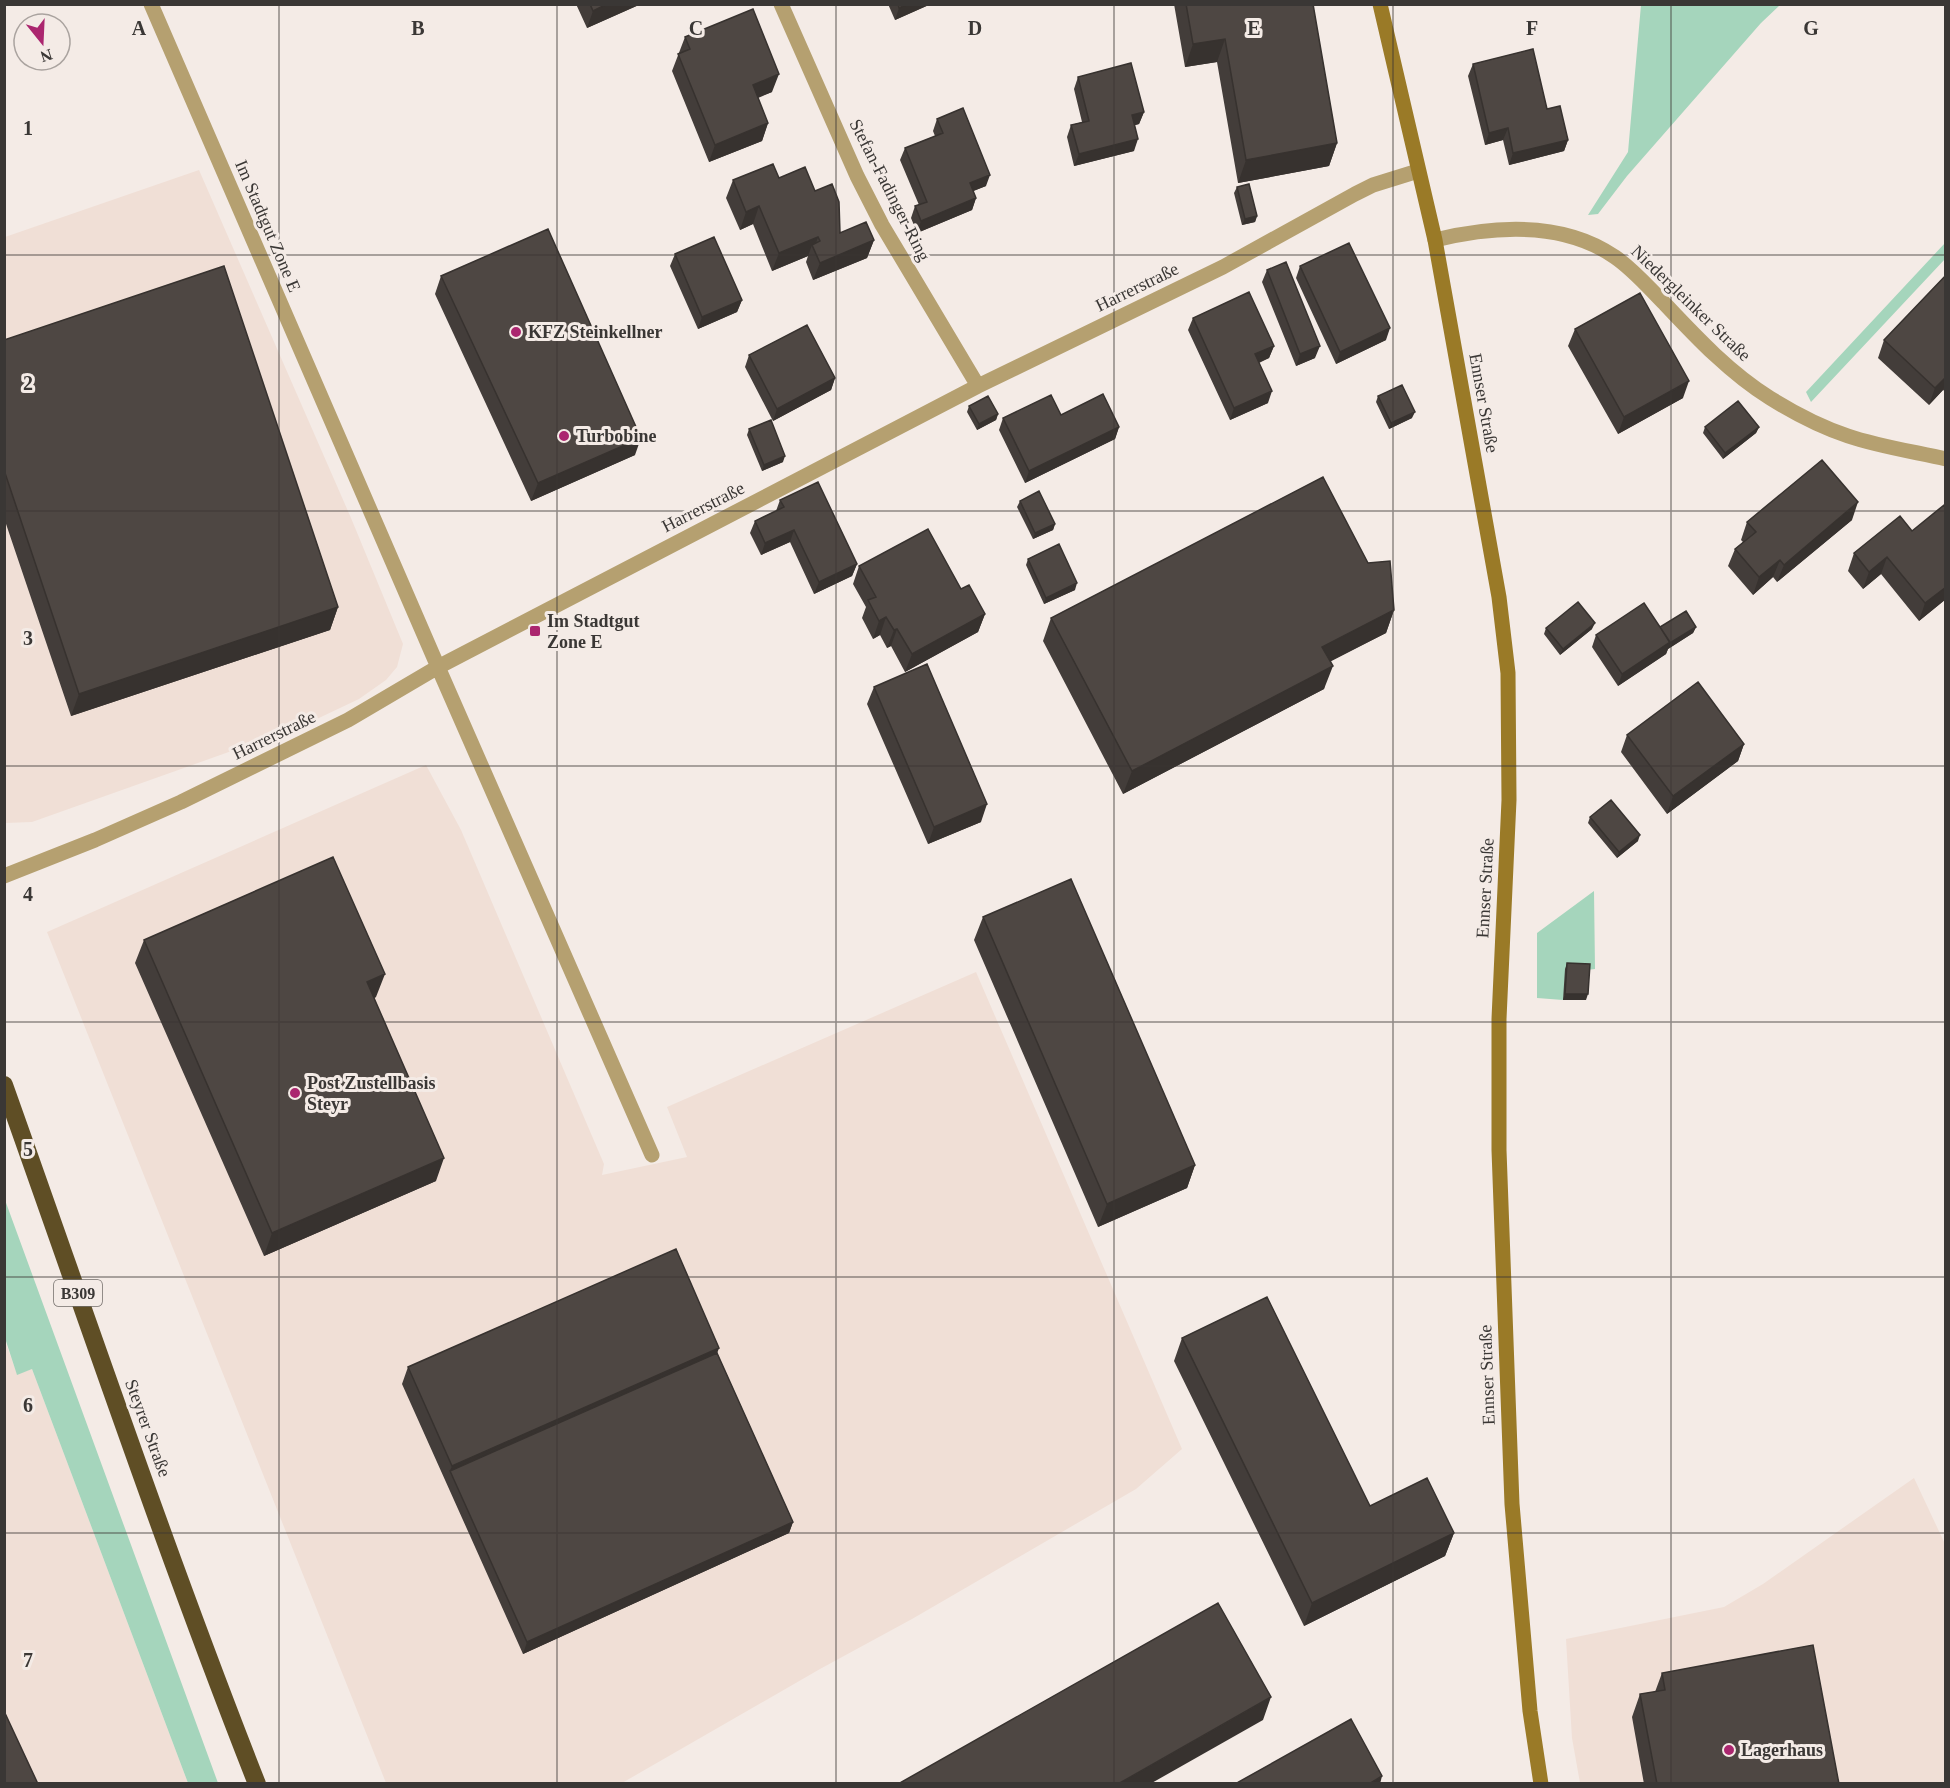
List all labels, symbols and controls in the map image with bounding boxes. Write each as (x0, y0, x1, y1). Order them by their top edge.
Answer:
north arrow (12, 12, 72, 72)
text: A (132, 17, 147, 39)
text: B (411, 17, 425, 39)
text: C (689, 17, 703, 39)
text: D (968, 17, 982, 39)
text: E (1247, 17, 1261, 39)
text: F (1526, 17, 1538, 39)
text: G (1803, 17, 1819, 39)
text: N (38, 46, 55, 66)
street label: Stefan-Fadinger-Ring (846, 116, 934, 264)
text: 1 (23, 117, 33, 139)
street label: Im Stadtgut Zone E (231, 157, 305, 295)
street label: Niedergleinker Straße (1627, 241, 1755, 365)
street label: Harrerstraße (1092, 258, 1182, 316)
place label: KFZ Steinkellner (528, 322, 663, 342)
marker: KFZ Steinkellner (509, 325, 523, 339)
street label: Ennser Straße (1465, 352, 1503, 454)
text: 2 (23, 372, 33, 394)
place label: Turbobine (576, 426, 656, 446)
marker: Turbobine (557, 429, 571, 443)
street label: Harrerstraße (658, 478, 748, 536)
place label: Im Stadtgut Zone E (547, 611, 640, 652)
marker: Im Stadtgut Zone E (528, 624, 542, 638)
text: 3 (23, 627, 33, 649)
street label: Harrerstraße (229, 706, 319, 764)
street label: Ennser Straße (1472, 837, 1498, 939)
text: 4 (23, 883, 33, 905)
place label: Post Zustellbasis Steyr (307, 1073, 436, 1114)
marker: Post Zustellbasis Steyr (288, 1086, 302, 1100)
text: 5 (23, 1138, 33, 1160)
road number: B309 (54, 1280, 102, 1306)
street label: Ennser Straße (1475, 1324, 1499, 1426)
street label: Steyrer Straße (121, 1376, 175, 1480)
text: 6 (23, 1394, 33, 1416)
text: 7 (23, 1649, 33, 1671)
place label: Lagerhaus (1741, 1740, 1823, 1760)
marker: Lagerhaus (1722, 1743, 1736, 1757)

